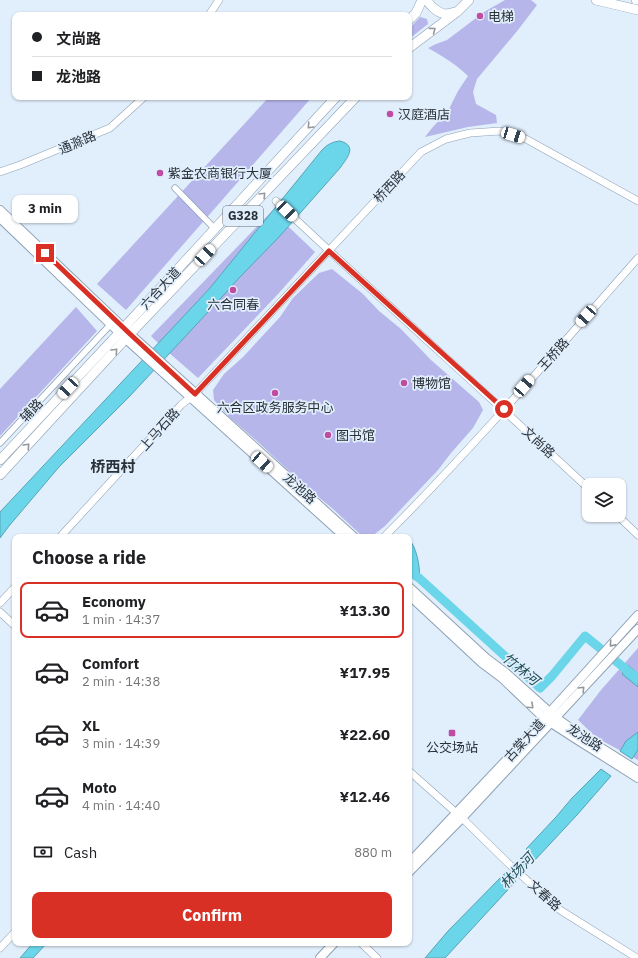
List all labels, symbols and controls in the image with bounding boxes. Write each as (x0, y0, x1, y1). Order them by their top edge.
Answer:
place label: 电梯 (488, 8, 514, 25)
marker: 电梯 (475, 11, 485, 21)
one-way arrow (428, 27, 435, 34)
text: 文尚路 (56, 29, 101, 48)
text: 龙池路 (56, 67, 101, 86)
place label: 汉庭酒店 (398, 106, 450, 123)
marker: 汉庭酒店 (385, 109, 395, 119)
one-way arrow (307, 121, 315, 129)
car (500, 126, 526, 144)
street label: 通滁路 (56, 127, 98, 158)
place label: 紫金农商银行大厦 (168, 165, 272, 182)
street label: 桥西路 (370, 166, 409, 206)
marker: 紫金农商银行大厦 (155, 168, 165, 178)
one-way arrow (258, 192, 266, 200)
callout: 3 min (12, 195, 78, 223)
car (274, 198, 300, 224)
text: 3 min (28, 200, 62, 217)
road number: G328 (223, 206, 263, 226)
car (192, 242, 218, 268)
route end (36, 244, 54, 262)
street label: 六合大道 (136, 264, 184, 313)
marker: 六合同春 (228, 285, 238, 295)
place label: 六合同春 (207, 296, 259, 313)
car (574, 303, 598, 329)
street label: 王桥路 (534, 334, 573, 375)
one-way arrow (110, 348, 118, 356)
car (512, 373, 536, 399)
car (55, 375, 81, 401)
place label: 博物馆 (412, 375, 451, 392)
marker: 博物馆 (399, 378, 409, 388)
marker: 六合区政务服务中心 (270, 388, 280, 398)
street label: 辅路 (16, 395, 46, 426)
place label: 六合区政务服务中心 (216, 399, 334, 416)
route start (495, 400, 513, 418)
street label: 上马石路 (136, 404, 183, 454)
street label: 文尚路 (519, 423, 559, 462)
place label: 图书馆 (336, 427, 375, 444)
marker: 图书馆 (323, 430, 333, 440)
one-way arrow (22, 443, 29, 451)
car (249, 450, 275, 474)
district label: 桥西村 (90, 457, 136, 476)
street label: 龙池路 (279, 469, 320, 508)
map controls (582, 478, 626, 522)
button: layers (582, 478, 626, 522)
text: Choose a ride (32, 546, 146, 569)
icon: car (34, 592, 70, 628)
text: Economy (82, 592, 146, 611)
text: ¥13.30 (340, 601, 390, 620)
text: 1 min · 14:37 (82, 611, 160, 628)
one-way arrow (610, 640, 617, 647)
water label: 竹林河 (499, 649, 545, 691)
icon: car (34, 654, 70, 690)
text: Comfort (82, 654, 139, 673)
text: ¥17.95 (340, 663, 390, 682)
text: 2 min · 14:38 (82, 673, 160, 690)
one-way arrow (577, 686, 585, 694)
one-way arrow (526, 701, 534, 709)
icon: car (34, 716, 70, 752)
text: XL (82, 716, 100, 735)
street label: 古棠大道 (500, 716, 548, 765)
street label: 龙池路 (564, 720, 606, 755)
text: ¥22.60 (340, 725, 390, 744)
marker: 公交场站 (447, 728, 457, 738)
text: 3 min · 14:39 (82, 735, 160, 752)
place label: 公交场站 (426, 739, 478, 756)
icon: car (34, 778, 70, 814)
text: Moto (82, 778, 117, 797)
text: ¥12.46 (340, 787, 390, 806)
text: 4 min · 14:40 (82, 797, 160, 814)
icon: cash (32, 841, 54, 863)
text: Cash (64, 843, 97, 862)
text: 880 m (354, 844, 392, 861)
water label: 林场河 (496, 847, 540, 892)
street label: 文春路 (524, 876, 565, 915)
button: Confirm (32, 892, 392, 938)

